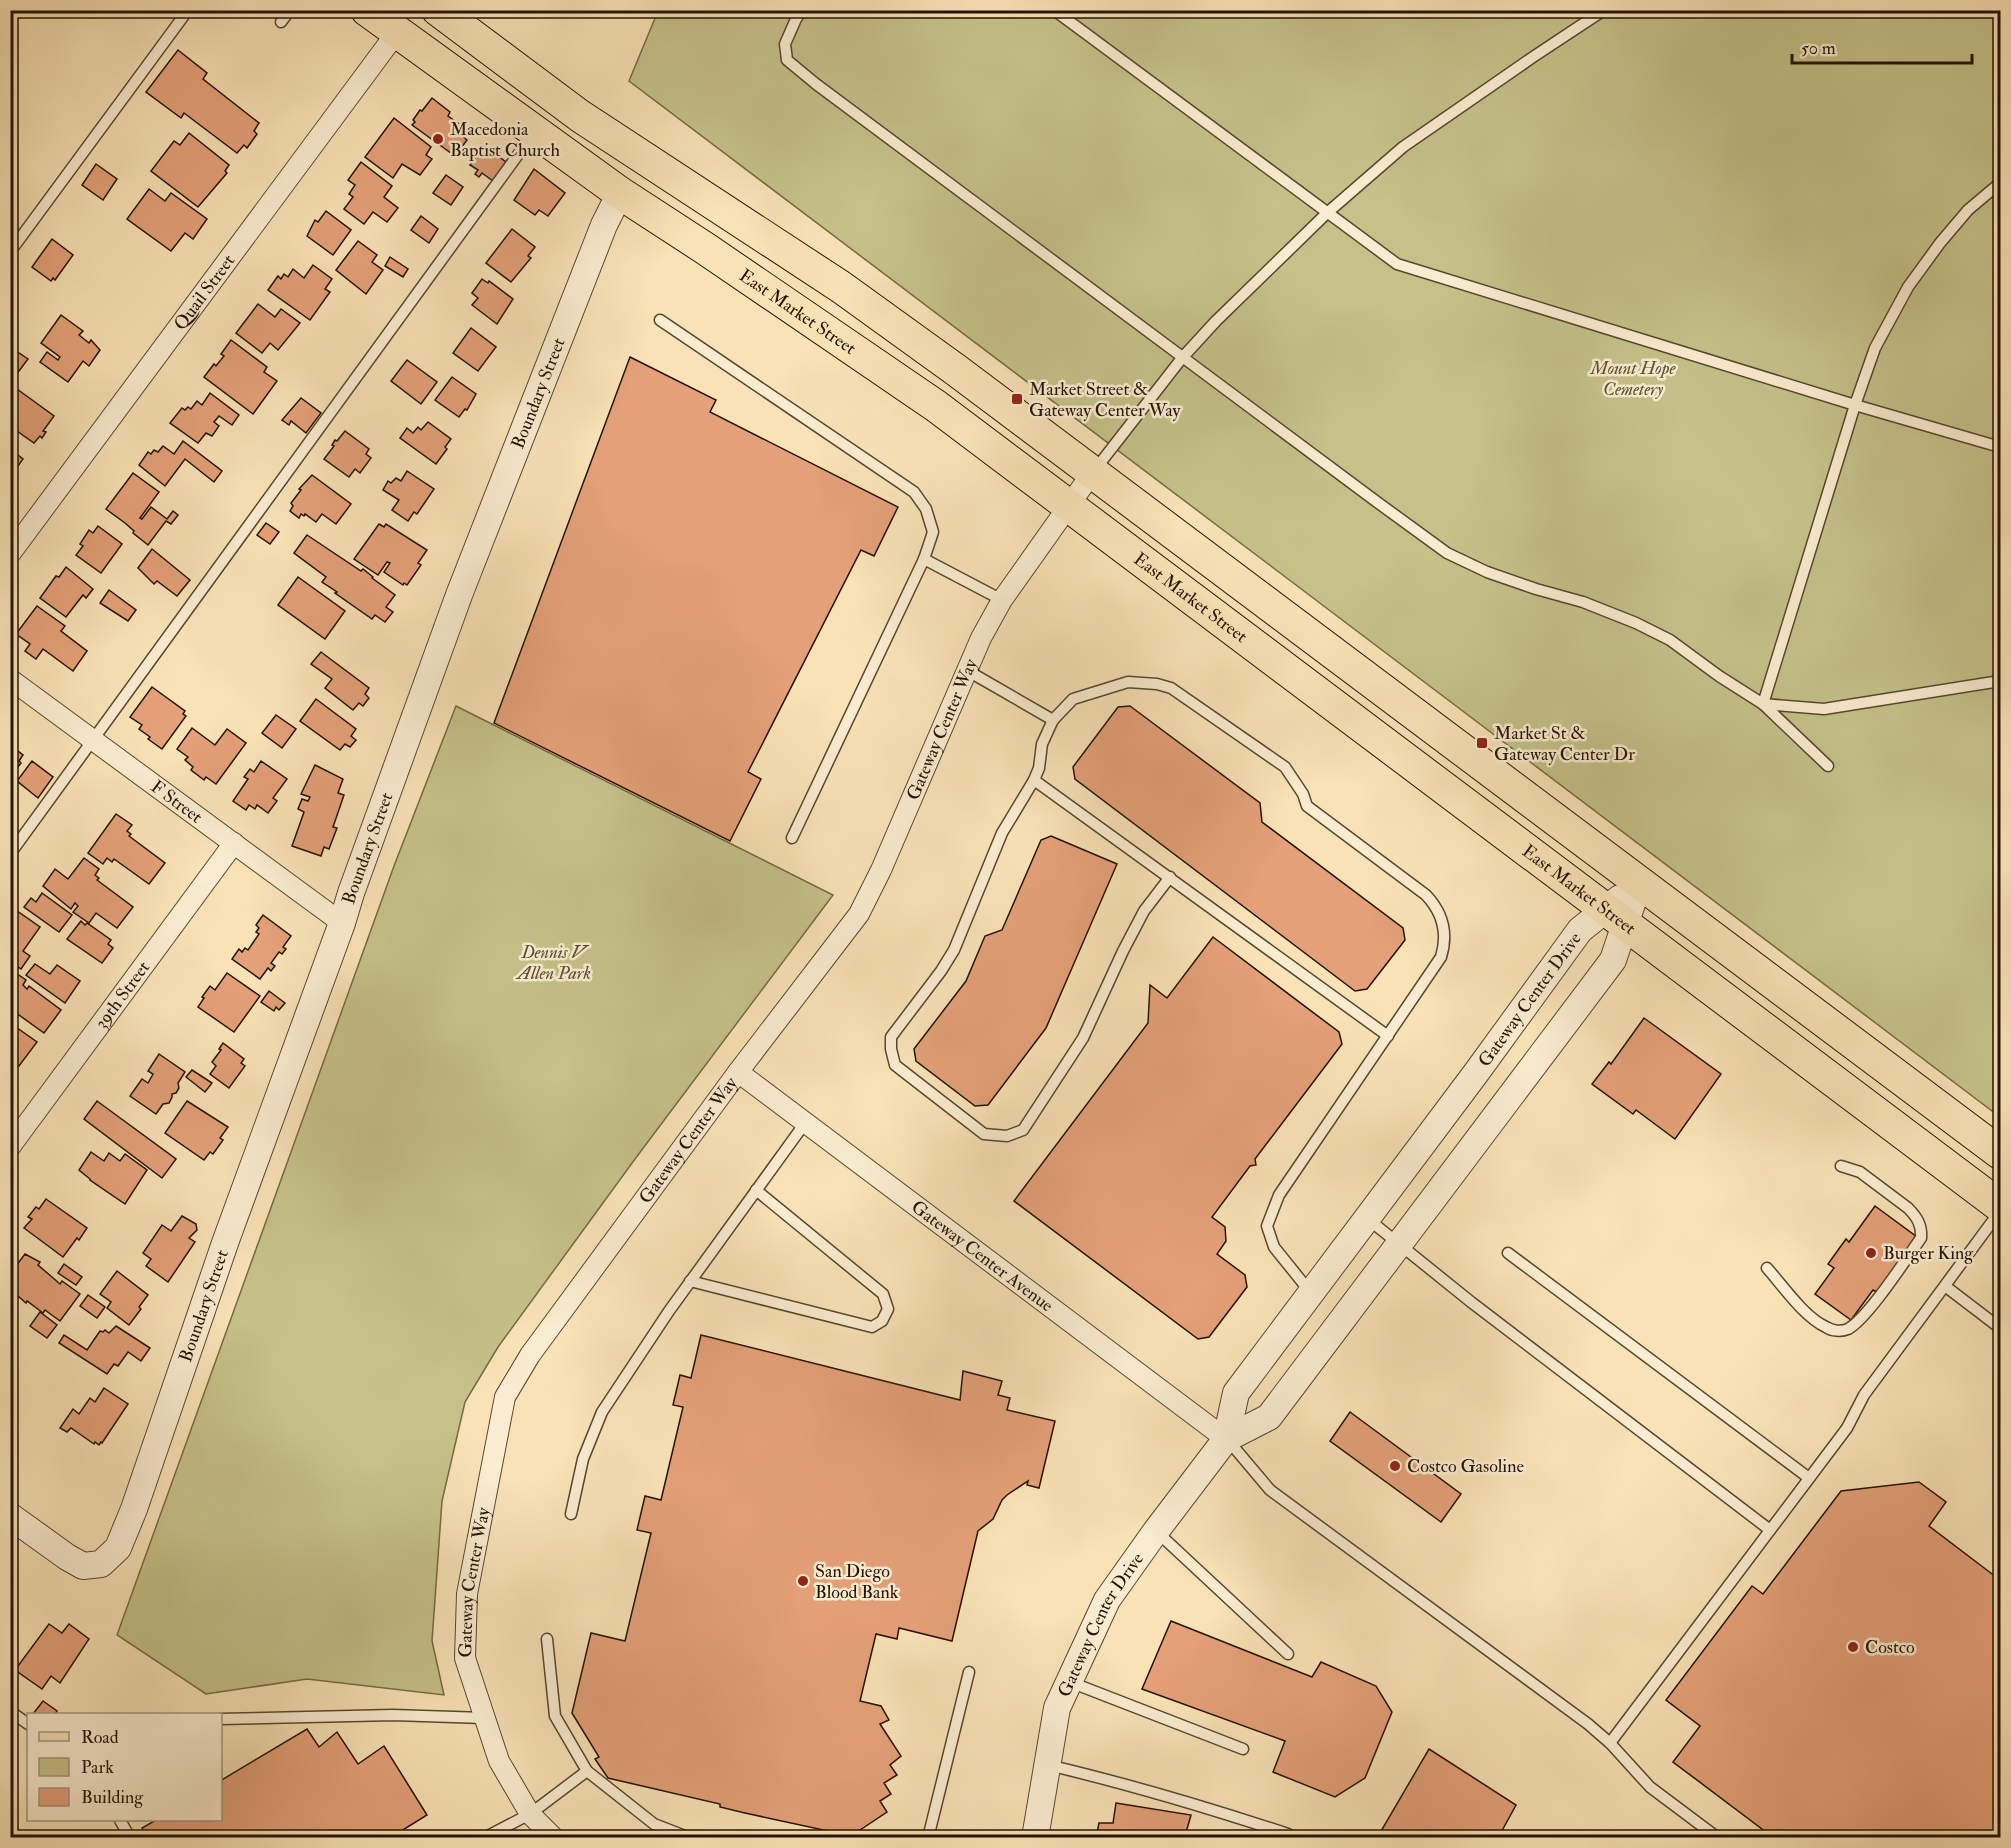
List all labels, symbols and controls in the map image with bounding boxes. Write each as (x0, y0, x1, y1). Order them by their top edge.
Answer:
scale bar (1792, 27, 1972, 65)
text: 50 m (1801, 37, 1836, 60)
place label: Macedonia Baptist Church (450, 118, 560, 162)
marker: Macedonia Baptist Church (431, 132, 445, 146)
street label: Quail Street (169, 250, 240, 335)
street label: East Market Street (735, 264, 861, 360)
street label: Boundary Street (506, 334, 570, 452)
park label: Mount Hope Cemetery (1590, 357, 1676, 401)
place label: Market Street & Gateway Center Way (1029, 378, 1182, 422)
marker: Market Street & Gateway Center Way (1010, 392, 1024, 406)
street label: East Market Street (1129, 547, 1252, 648)
street label: Gateway Center Way (901, 654, 983, 803)
place label: Market St & Gateway Center Dr (1494, 722, 1635, 766)
marker: Market St & Gateway Center Dr (1475, 736, 1489, 750)
street label: F Street (146, 775, 207, 828)
street label: Boundary Street (337, 789, 398, 907)
street label: East Market Street (1518, 839, 1641, 940)
street label: Gateway Center Drive (1473, 927, 1586, 1071)
park label: Dennis V Allen Park (515, 941, 591, 985)
street label: 39th Street (90, 956, 155, 1033)
street label: Gateway Center Way (634, 1071, 743, 1208)
street label: Gateway Center Avenue (907, 1195, 1059, 1317)
place label: Burger King (1883, 1242, 1974, 1265)
street label: Boundary Street (174, 1246, 233, 1365)
marker: Burger King (1864, 1246, 1878, 1260)
place label: Costco Gasoline (1407, 1455, 1524, 1478)
marker: Costco Gasoline (1388, 1459, 1402, 1473)
street label: Gateway Center Way (454, 1504, 495, 1658)
street label: Gateway Center Drive (1052, 1548, 1149, 1700)
place label: San Diego Blood Bank (815, 1560, 899, 1604)
marker: San Diego Blood Bank (796, 1574, 810, 1588)
place label: Costco (1865, 1636, 1915, 1659)
marker: Costco (1846, 1640, 1860, 1654)
legend (27, 1713, 222, 1821)
text: Road (81, 1726, 119, 1749)
text: Park (81, 1756, 114, 1779)
text: Building (81, 1786, 144, 1809)

